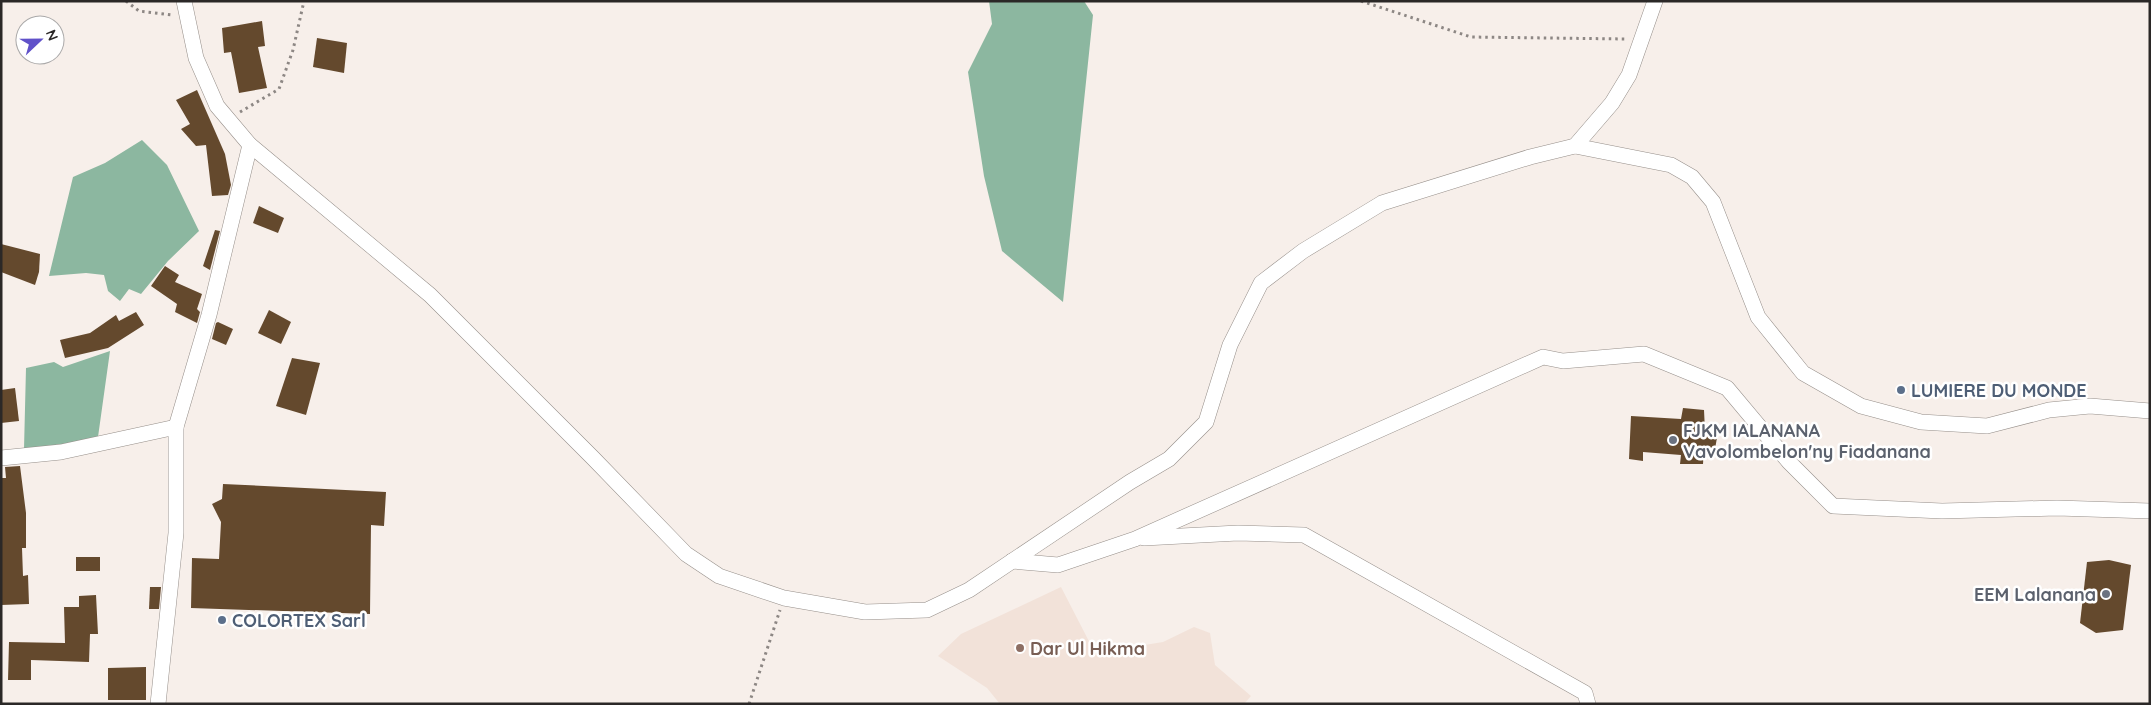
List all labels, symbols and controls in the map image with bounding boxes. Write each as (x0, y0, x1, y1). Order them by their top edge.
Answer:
north arrow (15, 15, 65, 65)
text: N (42, 27, 62, 43)
place label: LUMIERE DU MONDE (1911, 379, 2087, 402)
marker: LUMIERE DU MONDE (1895, 384, 1907, 396)
place label: FJKM IALANANA Vavolombelon'ny Fiadanana (1683, 419, 1931, 463)
marker: FJKM IALANANA Vavolombelon'ny Fiadanana (1667, 434, 1679, 446)
place label: EEM Lalanana (1974, 583, 2096, 606)
marker: EEM Lalanana (2100, 588, 2112, 600)
place label: COLORTEX Sarl (232, 609, 366, 632)
marker: COLORTEX Sarl (216, 614, 228, 626)
place label: Dar Ul Hikma (1030, 637, 1145, 660)
marker: Dar Ul Hikma (1014, 642, 1026, 654)

